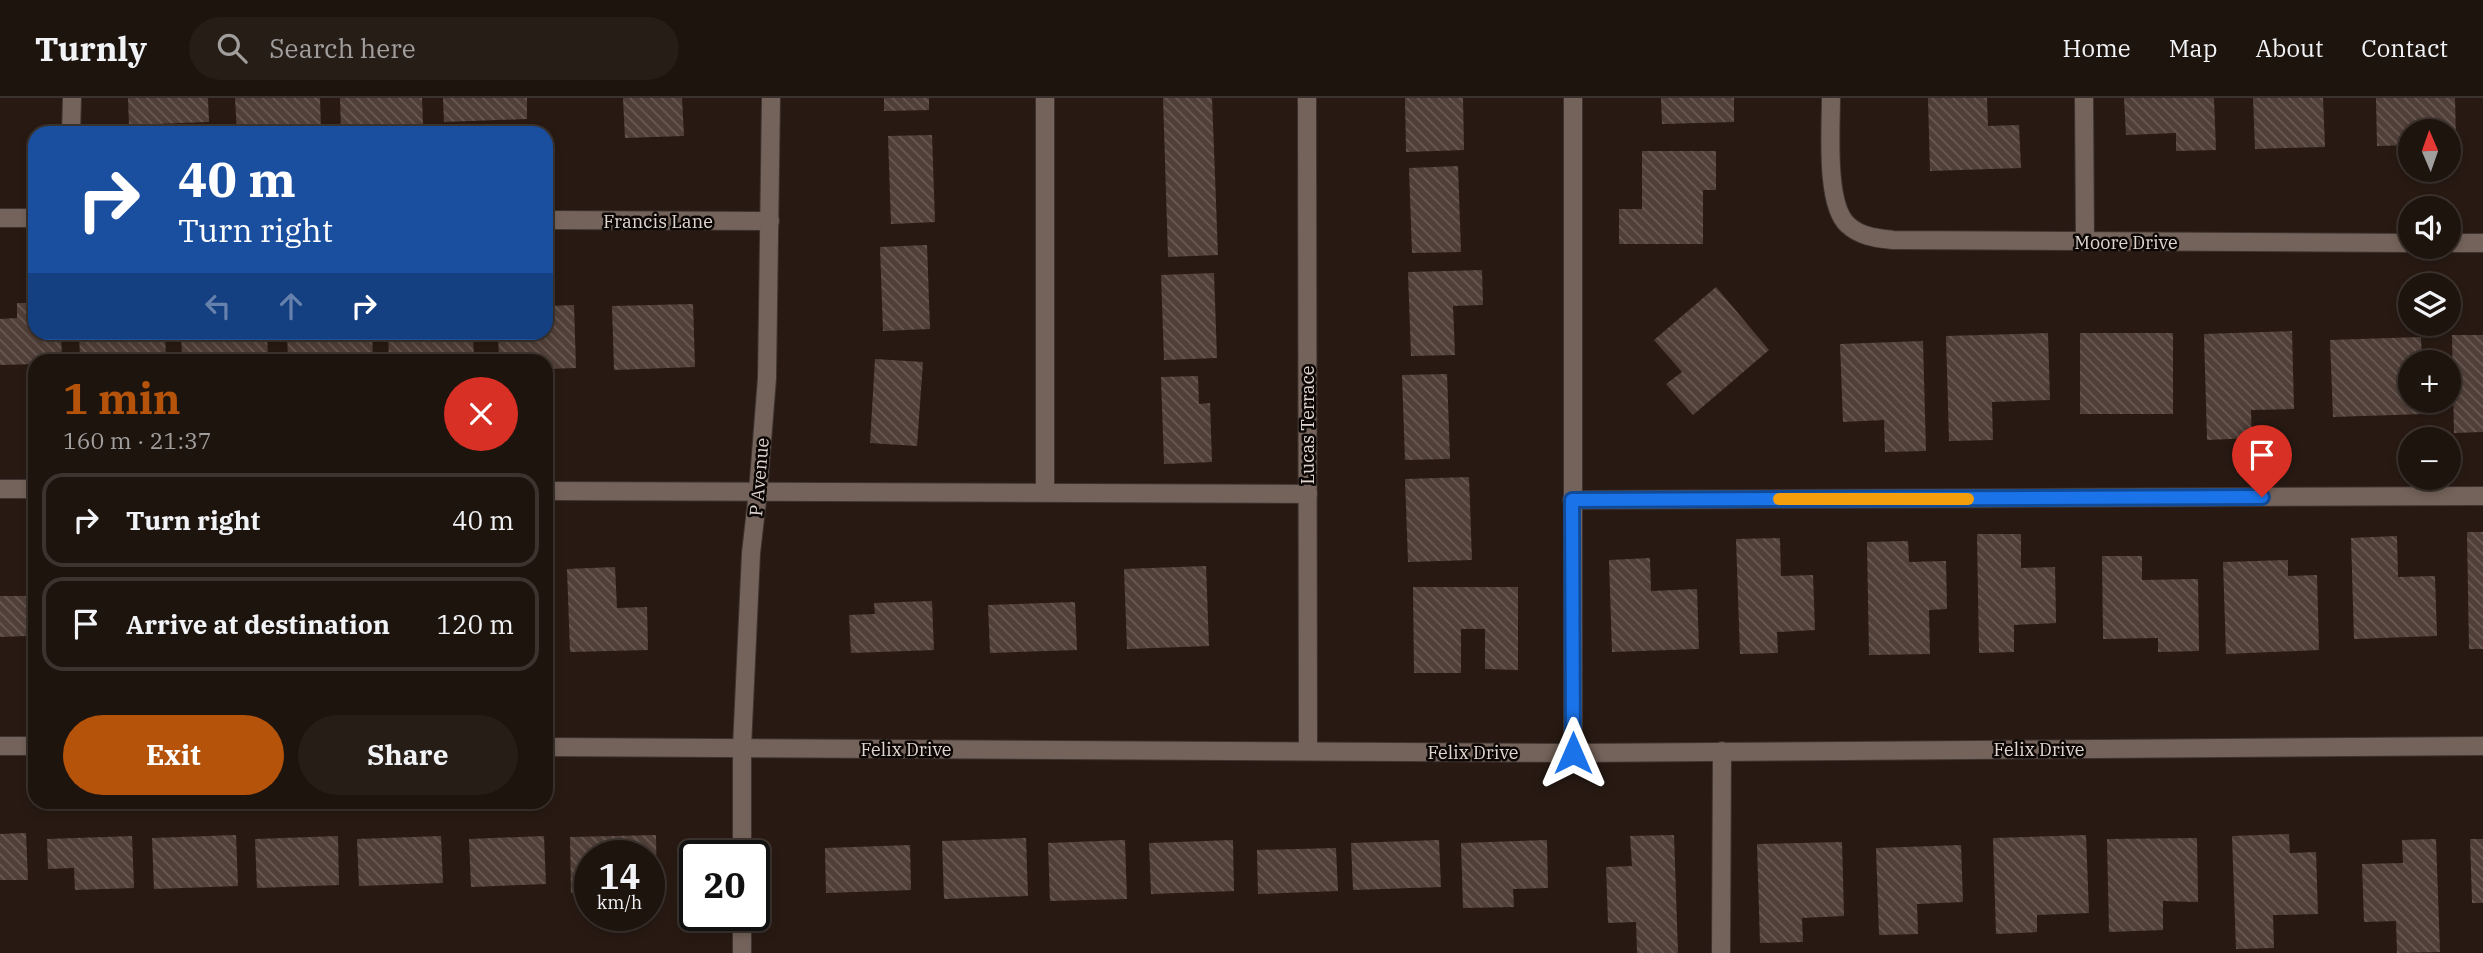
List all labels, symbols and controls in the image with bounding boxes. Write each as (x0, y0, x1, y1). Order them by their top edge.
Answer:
search box (189, 17, 679, 80)
text: Turnly (35, 27, 147, 70)
icon: search (213, 29, 251, 67)
text: Search here (269, 31, 416, 65)
text: Home (2063, 32, 2131, 64)
text: Map (2169, 32, 2217, 64)
text: About (2255, 32, 2323, 64)
text: Contact (2361, 32, 2448, 64)
north arrow (2398, 119, 2460, 182)
map controls (2398, 119, 2461, 490)
text: 40 m (178, 147, 296, 210)
icon: right (63, 154, 154, 245)
button: sound (2398, 196, 2461, 259)
text: Turn right (178, 209, 333, 251)
street label: Francis Lane (603, 210, 713, 233)
street label: Moore Drive (2074, 231, 2178, 254)
button: layers (2398, 273, 2461, 336)
icon: left (199, 287, 237, 325)
icon: ahead (272, 287, 310, 325)
icon: right (345, 287, 383, 325)
button: + (2398, 350, 2461, 413)
street label: Lucas Terrace (1296, 366, 1319, 484)
text: 1 min (63, 371, 181, 426)
button: close (444, 377, 518, 451)
text: 160 m · 21:37 (63, 425, 212, 455)
pin (2232, 425, 2292, 497)
button: − (2398, 427, 2461, 490)
icon: arrive (2243, 436, 2281, 474)
street label: P Avenue (744, 437, 774, 517)
icon: right (67, 501, 105, 539)
text: Turn right (126, 503, 260, 537)
text: 40 m (452, 503, 514, 537)
icon: arrive (67, 605, 105, 643)
text: Arrive at destination (126, 607, 390, 641)
text: 120 m (436, 607, 514, 641)
button: Exit (63, 715, 284, 795)
button: Share (298, 715, 518, 795)
position arrow (1536, 716, 1610, 790)
street label: Felix Drive (861, 738, 951, 761)
street label: Felix Drive (1994, 738, 2084, 761)
street label: Felix Drive (1428, 741, 1518, 764)
speed limit sign: 20 (679, 840, 770, 931)
text: 14 (598, 853, 641, 899)
text: km/h (597, 891, 642, 914)

